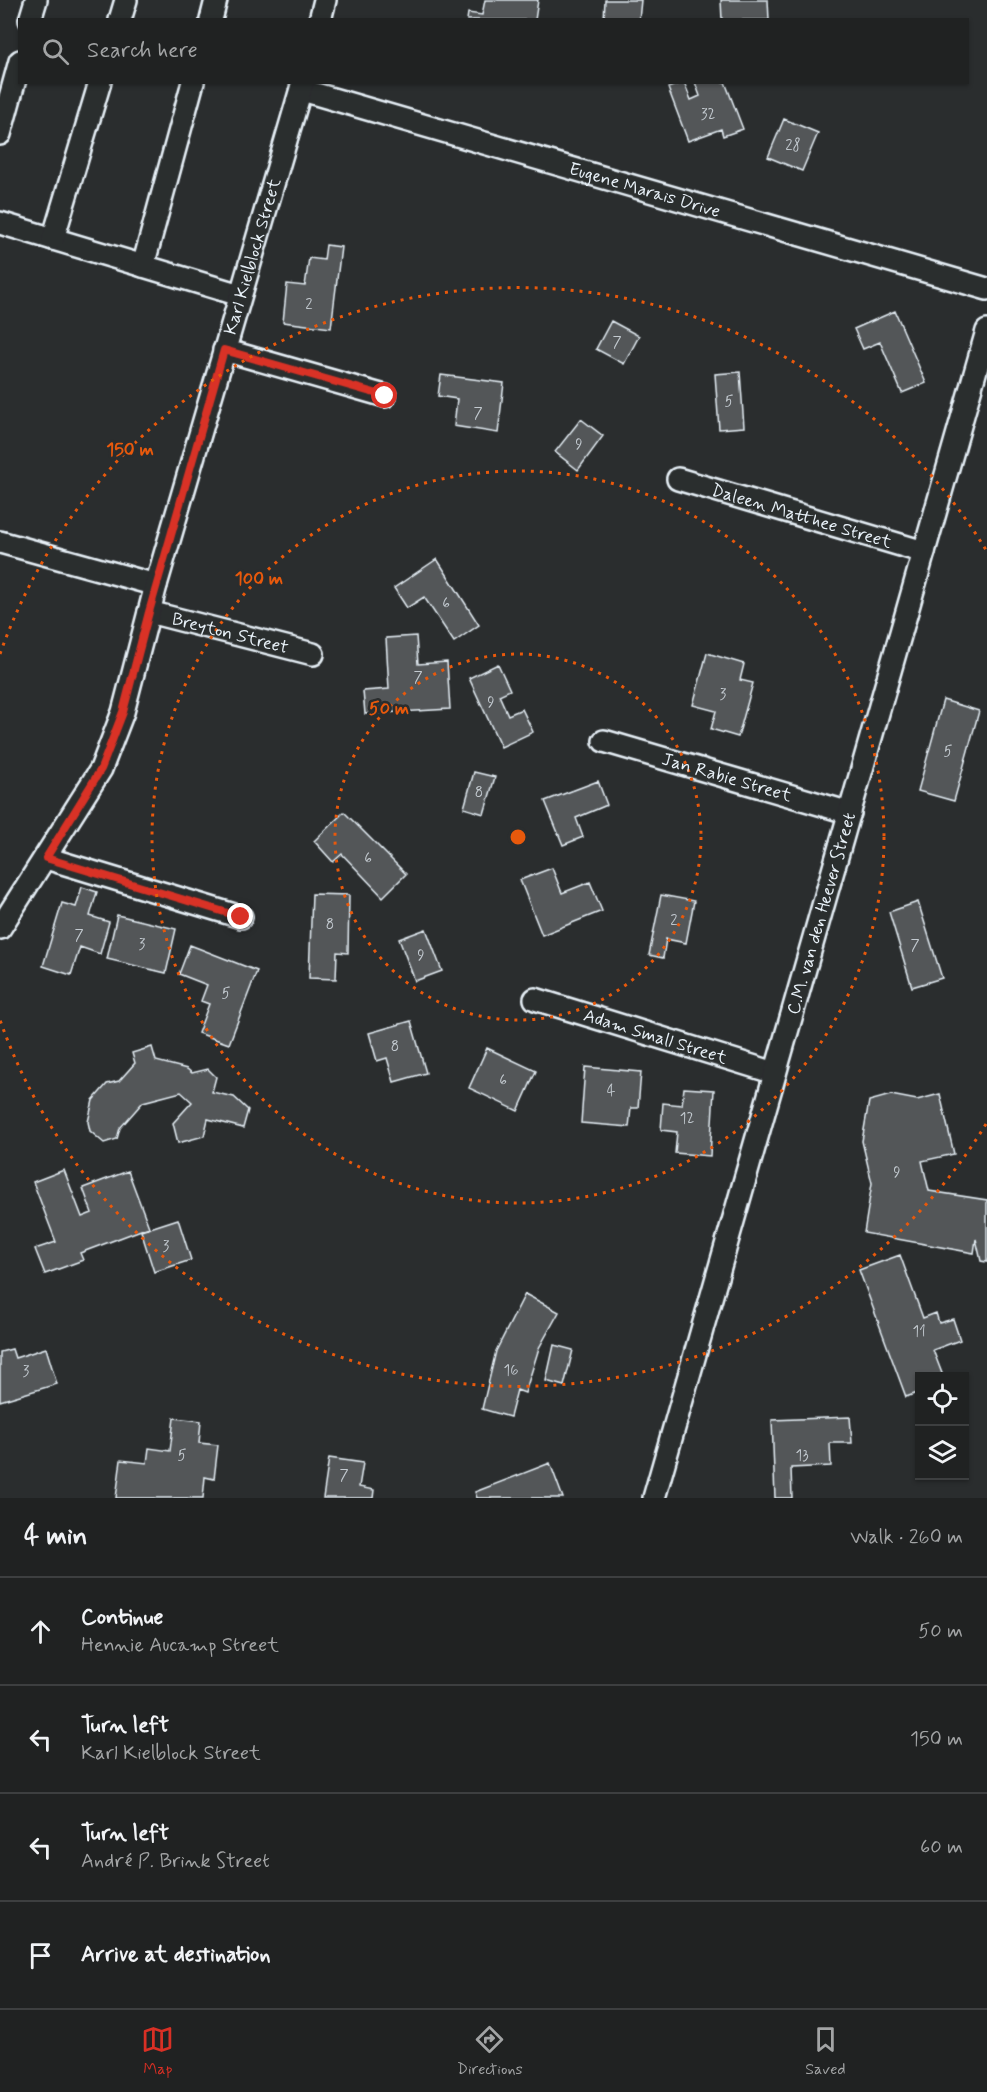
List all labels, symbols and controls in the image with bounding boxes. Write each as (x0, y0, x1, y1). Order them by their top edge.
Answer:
search box (18, 18, 969, 84)
icon: search (39, 35, 72, 68)
text: Search here (87, 37, 198, 65)
house number: 32 (701, 105, 715, 125)
house number: 28 (785, 136, 801, 156)
street label: Eugene Marais Drive (566, 157, 723, 224)
street label: Karl Kielblock Street (219, 175, 287, 338)
house number: 2 (305, 295, 313, 315)
house number: 7 (612, 333, 622, 353)
route start (371, 382, 397, 408)
house number: 5 (724, 392, 734, 412)
house number: 7 (473, 404, 483, 424)
house number: 9 (575, 435, 583, 455)
text: 150 m (106, 438, 154, 462)
street label: Daleen Matthee Street (708, 479, 895, 555)
text: 100 m (235, 567, 283, 591)
house number: 6 (442, 594, 450, 614)
street label: Breyton Street (169, 607, 291, 660)
house number: 7 (413, 668, 423, 688)
house number: 3 (720, 685, 727, 705)
house number: 9 (487, 693, 495, 713)
text: 50 m (369, 697, 409, 721)
house number: 5 (943, 742, 953, 762)
street label: Jan Rabie Street (659, 748, 795, 808)
house number: 8 (475, 783, 483, 803)
street label: C.M. van den Heever Street (782, 810, 862, 1017)
centre of rings (508, 827, 528, 847)
house number: 6 (364, 849, 372, 869)
route end (227, 903, 253, 929)
house number: 2 (670, 911, 678, 931)
house number: 8 (326, 915, 334, 935)
house number: 7 (74, 926, 84, 946)
house number: 3 (139, 935, 146, 955)
house number: 7 (910, 936, 920, 956)
house number: 9 (417, 946, 425, 966)
house number: 5 (221, 984, 231, 1004)
street label: Adam Small Street (580, 1004, 730, 1071)
house number: 8 (391, 1037, 399, 1057)
house number: 6 (499, 1071, 507, 1091)
house number: 4 (607, 1081, 616, 1101)
house number: 12 (680, 1109, 694, 1129)
house number: 9 (893, 1163, 901, 1183)
house number: 3 (163, 1237, 170, 1257)
house number: 11 (912, 1322, 926, 1342)
house number: 16 (503, 1361, 519, 1381)
house number: 3 (23, 1362, 30, 1382)
map controls (915, 1372, 969, 1480)
button: locate (915, 1372, 969, 1426)
button: layers (915, 1426, 969, 1480)
house number: 5 (177, 1446, 187, 1466)
house number: 13 (795, 1446, 809, 1466)
house number: 7 (339, 1466, 349, 1486)
text: 4 min (24, 1520, 87, 1554)
text: Walk · 260 m (850, 1524, 963, 1551)
text: Continue (81, 1604, 163, 1632)
icon: ahead (24, 1615, 57, 1648)
text: 50 m (918, 1618, 963, 1645)
text: Hennie Aucamp Street (81, 1632, 279, 1659)
text: Turn left (81, 1712, 169, 1740)
icon: left (24, 1723, 57, 1756)
text: 150 m (910, 1726, 963, 1753)
text: Karl Kielblock Street (81, 1740, 261, 1767)
text: Turn left (81, 1820, 169, 1848)
icon: left (24, 1831, 57, 1864)
text: 60 m (920, 1834, 963, 1861)
text: André P. Brink Street (81, 1848, 270, 1875)
icon: arrive (24, 1939, 57, 1972)
text: Arrive at destination (81, 1941, 271, 1969)
tab: Map (141, 2023, 174, 2080)
tab: Directions (457, 2023, 523, 2080)
tab: Saved (805, 2023, 846, 2080)

